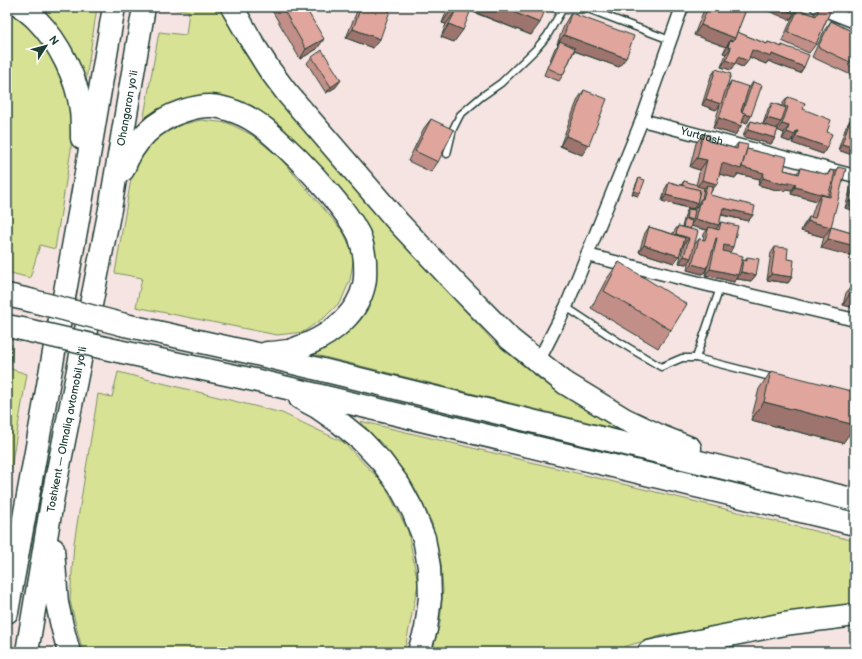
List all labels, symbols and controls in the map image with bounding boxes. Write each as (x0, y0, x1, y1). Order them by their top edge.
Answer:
north arrow (26, 26, 66, 66)
text: N (46, 33, 61, 48)
street label: Ohangaron yoʻli (114, 69, 141, 147)
street label: Yurtdosh (678, 124, 724, 148)
street label: Toshkent — Olmaliq avtomobil yo‘li (44, 345, 90, 514)

